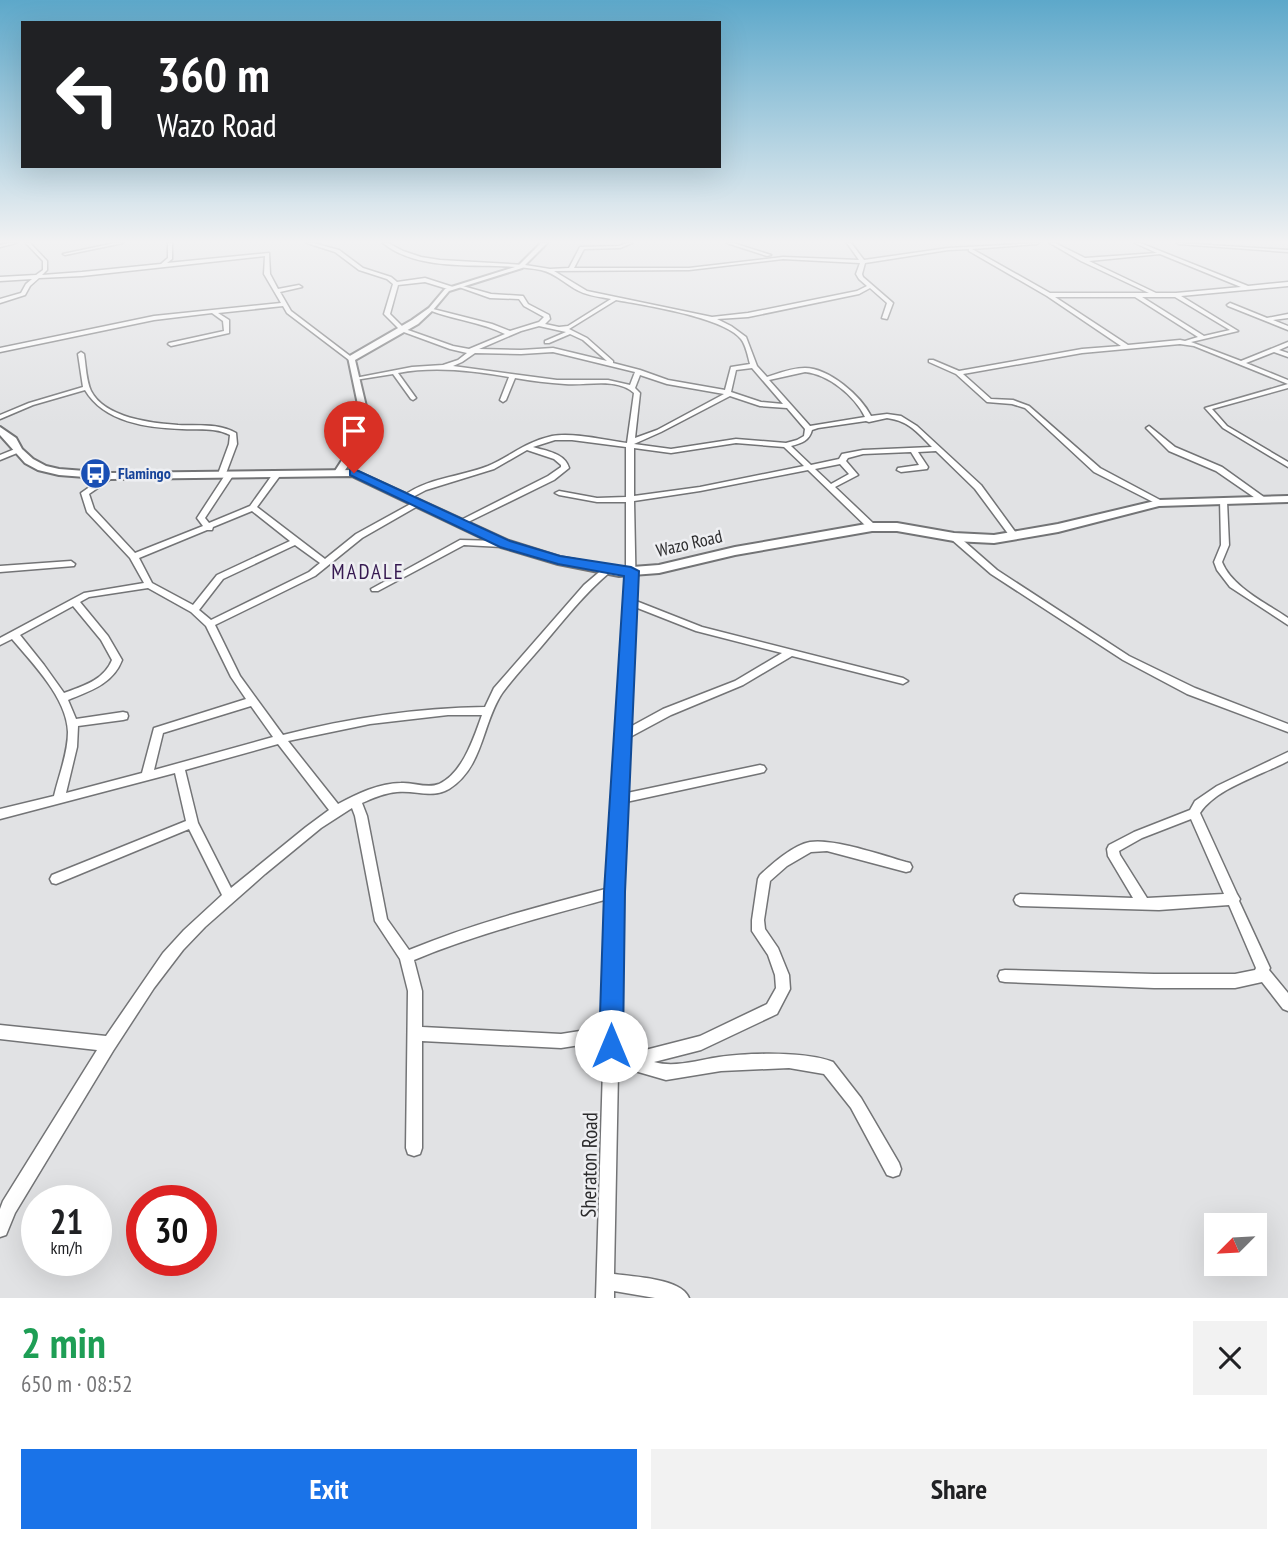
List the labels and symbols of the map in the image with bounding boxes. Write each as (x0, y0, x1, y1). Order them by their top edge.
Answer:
pin (324, 401, 384, 473)
bus stop icon: Flamingo (78, 456, 112, 490)
place label: Flamingo (118, 463, 171, 483)
street label: Wazo Road (654, 524, 724, 562)
district label: MADALE (331, 558, 405, 585)
position arrow (574, 1009, 648, 1083)
street label: Sheraton Road (575, 1112, 603, 1218)
speed limit sign: 30 (126, 1185, 217, 1276)
north arrow (1204, 1213, 1267, 1276)

